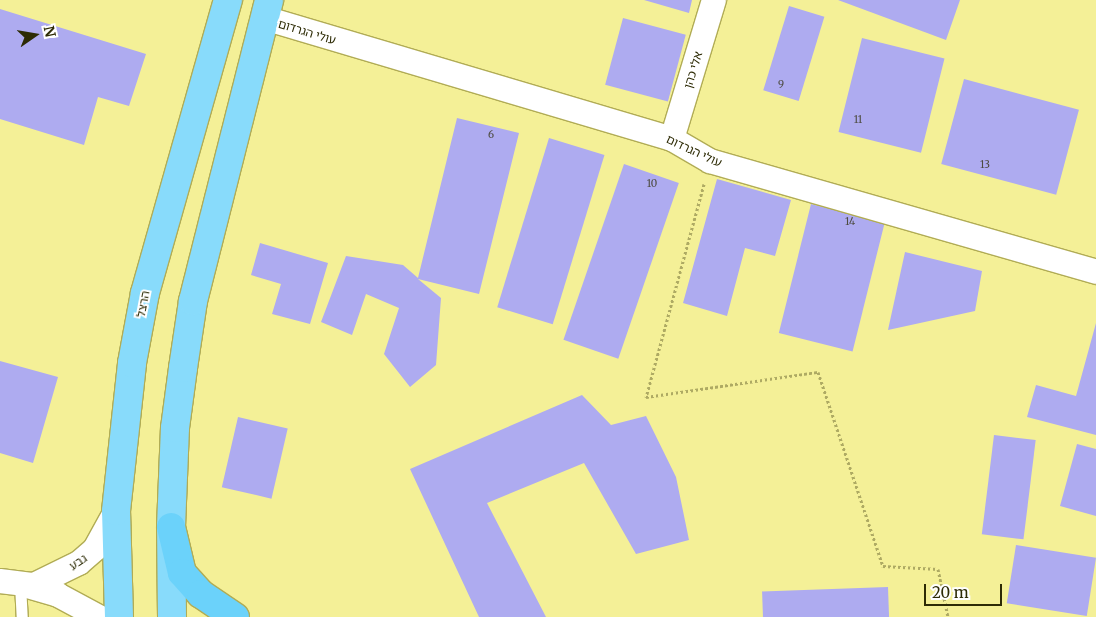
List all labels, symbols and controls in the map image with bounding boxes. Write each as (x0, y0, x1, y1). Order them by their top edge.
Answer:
north arrow (10, 10, 60, 60)
street label: עולי הגרדום (276, 16, 338, 48)
text: N (40, 24, 60, 39)
street label: אלי כהן (681, 50, 705, 90)
house number: 9 (778, 79, 784, 91)
house number: 11 (854, 114, 862, 126)
house number: 6 (488, 129, 494, 141)
street label: עולי הגרדום (664, 132, 724, 170)
house number: 13 (980, 159, 990, 171)
house number: 10 (647, 178, 657, 190)
house number: 14 (845, 216, 855, 228)
street label: הרצל (133, 290, 153, 318)
street label: גבע (66, 551, 90, 573)
scale bar (926, 574, 1004, 606)
text: 20 m (932, 583, 969, 602)

